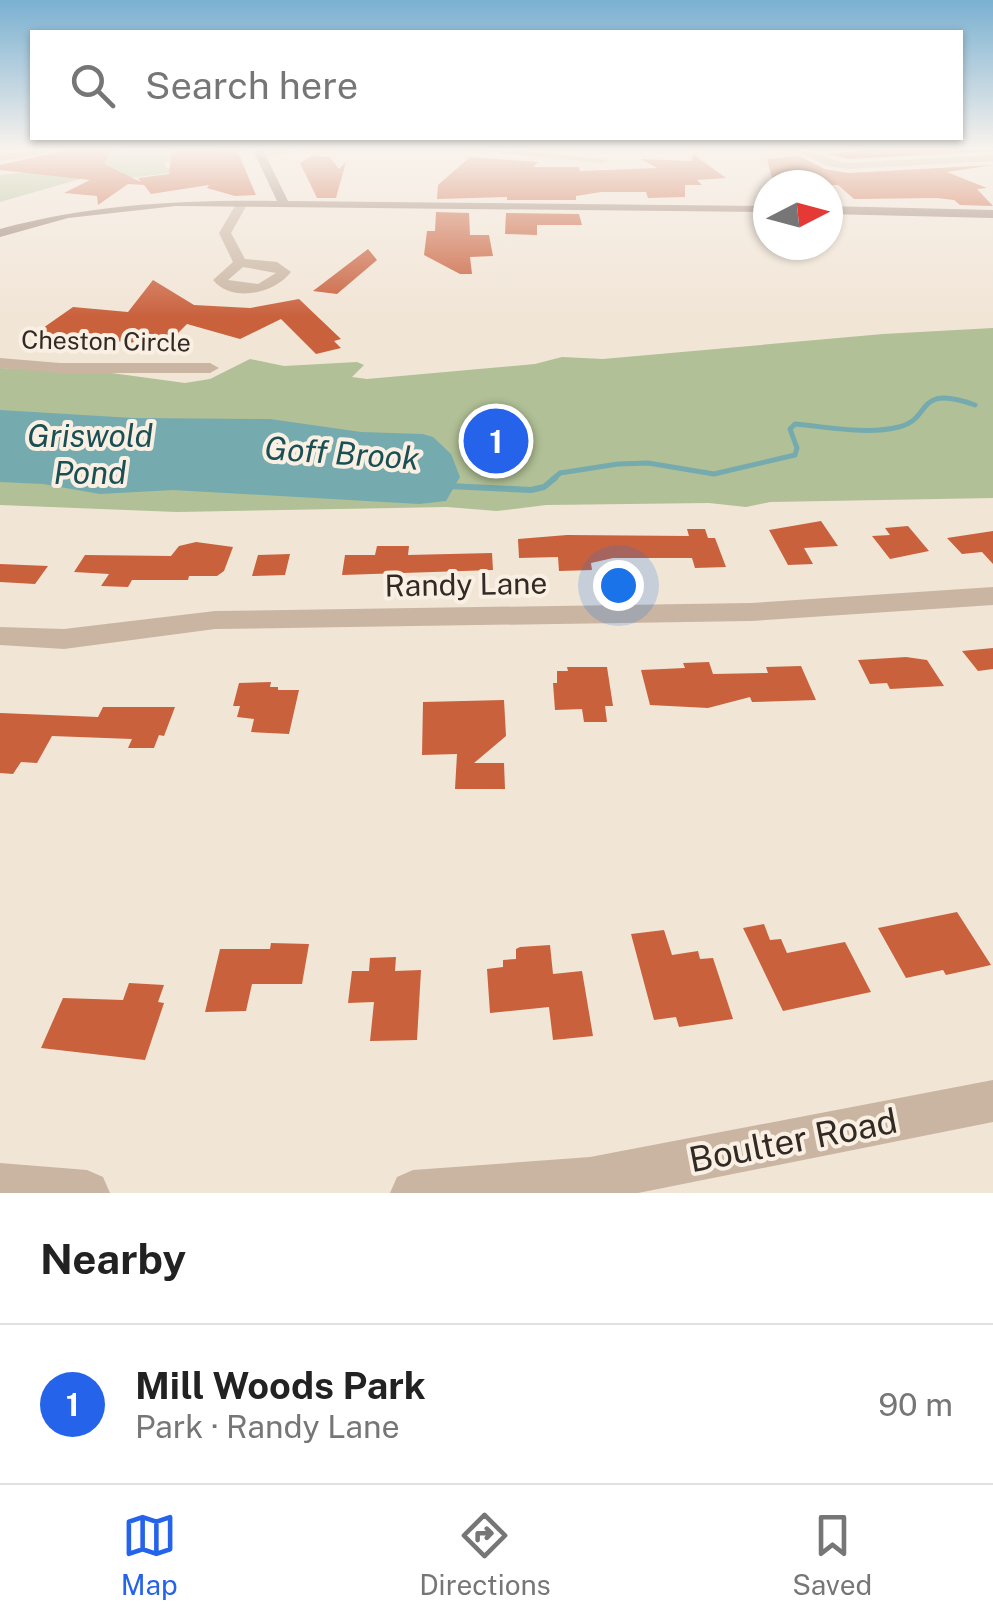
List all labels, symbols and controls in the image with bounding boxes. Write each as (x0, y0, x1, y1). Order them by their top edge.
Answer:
search box (30, 30, 963, 140)
icon: search (65, 58, 120, 113)
text: Search here (145, 63, 358, 108)
north arrow (753, 170, 843, 260)
street label: Cheston Circle (21, 325, 191, 357)
pin: 1 (464, 404, 528, 478)
water label: Griswold Pond (27, 417, 154, 491)
water label: Goff Brook (263, 429, 421, 477)
your location (593, 560, 644, 611)
street label: Randy Lane (384, 565, 548, 603)
street label: Boulter Road (685, 1100, 901, 1180)
text: Nearby (40, 1234, 186, 1283)
text: Mill Woods Park (135, 1363, 426, 1408)
text: 1 (66, 1386, 79, 1423)
text: 90 m (878, 1386, 953, 1423)
text: Park · Randy Lane (135, 1408, 400, 1445)
tab: Map (121, 1508, 178, 1601)
tab: Directions (419, 1508, 551, 1601)
tab: Saved (792, 1508, 872, 1601)

